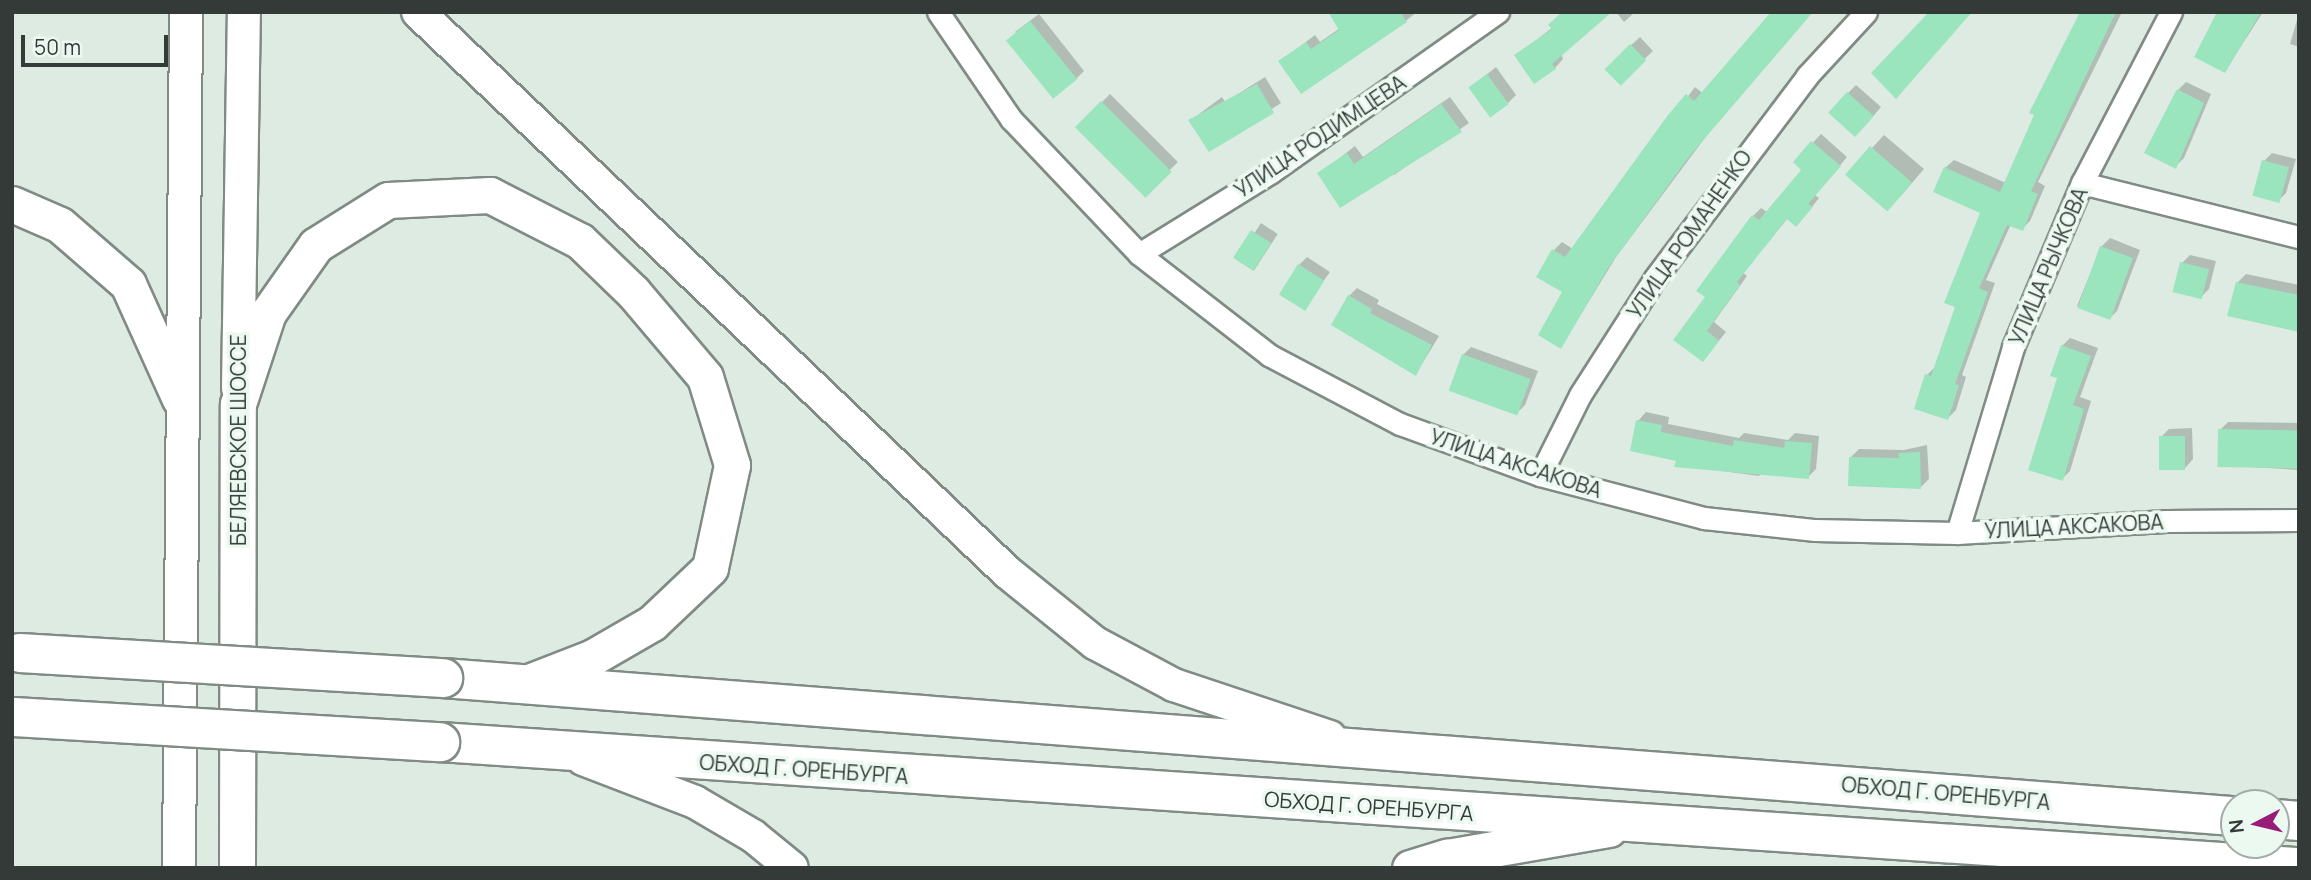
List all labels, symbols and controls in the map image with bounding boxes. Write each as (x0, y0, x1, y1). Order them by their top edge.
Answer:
scale bar (24, 21, 172, 65)
text: 50 m (34, 33, 81, 61)
street label: УЛИЦА РОДИМЦЕВА (1229, 69, 1411, 203)
street label: УЛИЦА РОМАНЕНКО (1621, 145, 1757, 323)
street label: УЛИЦА РЫЧКОВА (2003, 183, 2093, 349)
street label: БЕЛЯЕВСКОЕ ШОССЕ (225, 334, 251, 546)
street label: УЛИЦА АКСАКОВА (1427, 423, 1605, 503)
street label: УЛИЦА АКСАКОВА (1984, 509, 2164, 543)
street label: ОБХОД Г. ОРЕНБУРГА (699, 749, 909, 789)
street label: ОБХОД Г. ОРЕНБУРГА (1840, 771, 2052, 815)
street label: ОБХОД Г. ОРЕНБУРГА (1264, 786, 1474, 826)
north arrow (2220, 789, 2290, 859)
text: N (2222, 818, 2250, 835)

